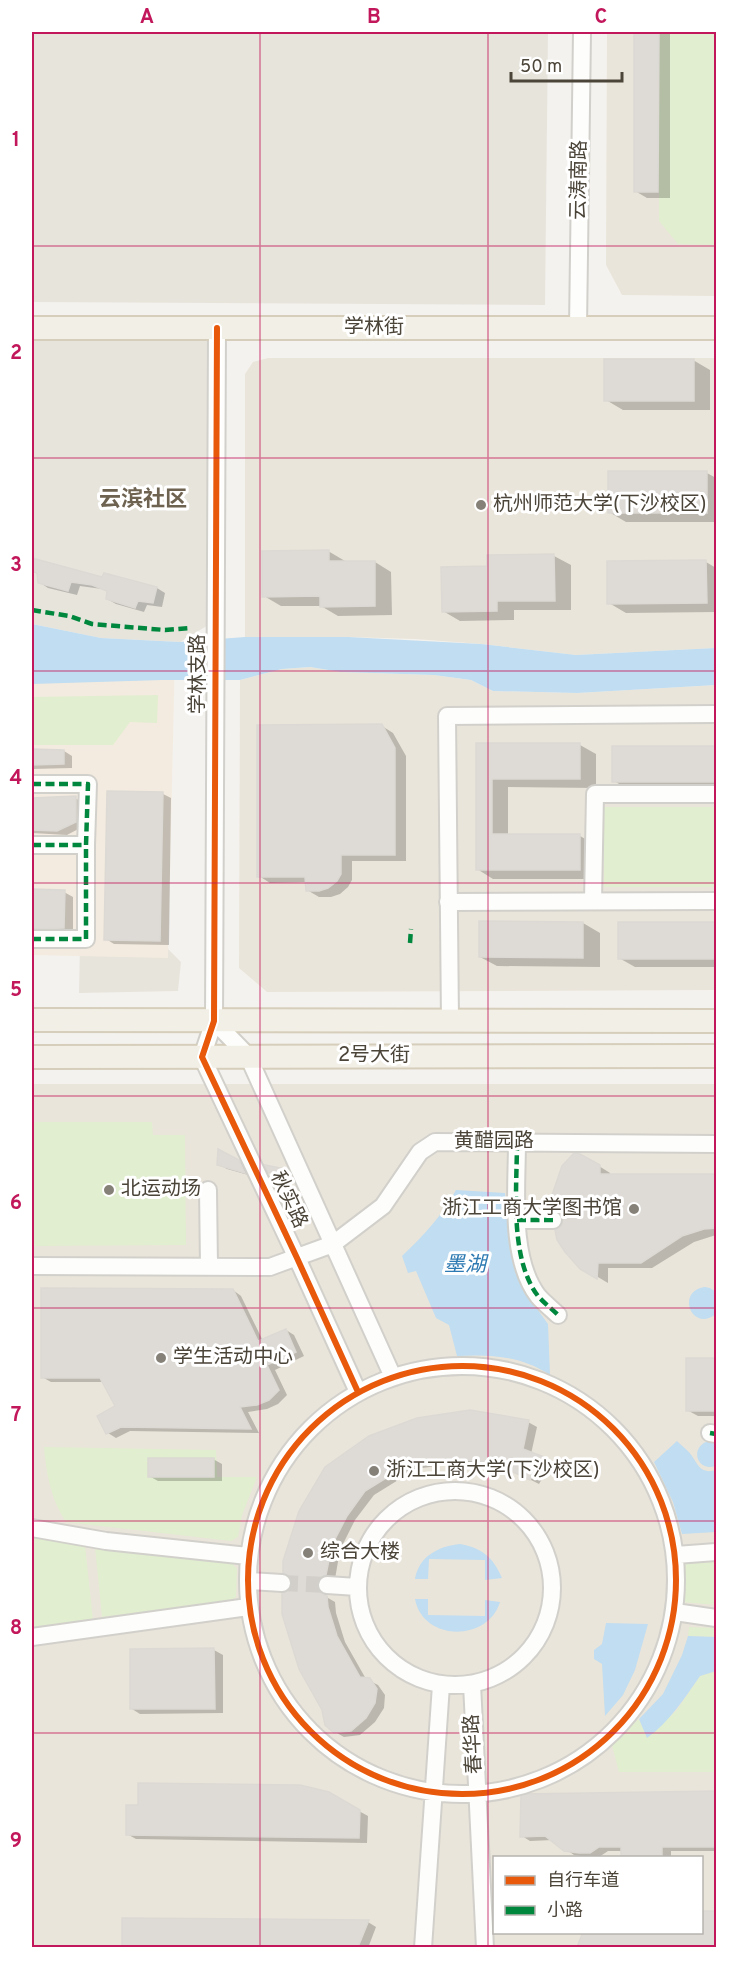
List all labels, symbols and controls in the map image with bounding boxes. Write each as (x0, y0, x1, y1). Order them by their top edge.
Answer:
text: A (140, 5, 154, 31)
text: B (367, 5, 381, 31)
text: C (595, 5, 607, 31)
scale bar (511, 45, 622, 83)
text: 50 m (520, 56, 562, 79)
text: 1 (12, 128, 20, 154)
street label: 云涛南路 (566, 140, 594, 220)
street label: 学林街 (344, 315, 404, 341)
text: 2 (10, 341, 22, 367)
district label: 云滨社区 (99, 486, 187, 514)
place label: 杭州师范大学(下沙校区) (493, 492, 707, 518)
marker: 杭州师范大学(下沙校区) (474, 498, 488, 512)
text: 3 (10, 553, 22, 579)
street label: 学林支路 (186, 634, 212, 714)
text: 4 (10, 766, 22, 792)
text: 5 (10, 978, 22, 1004)
street label: 2号大街 (338, 1043, 410, 1069)
street label: 黄醋园路 (454, 1129, 534, 1155)
street label: 秋实路 (264, 1167, 312, 1233)
place label: 北运动场 (121, 1177, 201, 1203)
marker: 北运动场 (102, 1183, 116, 1197)
text: 6 (10, 1191, 22, 1217)
place label: 浙江工商大学图书馆 (442, 1196, 622, 1222)
marker: 浙江工商大学图书馆 (627, 1202, 641, 1216)
water label: 墨湖 (444, 1252, 489, 1279)
place label: 学生活动中心 (173, 1345, 293, 1371)
marker: 学生活动中心 (154, 1351, 168, 1365)
text: 7 (11, 1403, 21, 1429)
place label: 浙江工商大学(下沙校区) (386, 1458, 600, 1484)
marker: 浙江工商大学(下沙校区) (367, 1464, 381, 1478)
place label: 综合大楼 (320, 1540, 400, 1566)
marker: 综合大楼 (301, 1546, 315, 1560)
text: 8 (10, 1616, 22, 1642)
street label: 春华路 (459, 1713, 489, 1775)
text: 9 (10, 1829, 22, 1855)
legend (493, 1856, 703, 1934)
text: 自行车道 (547, 1870, 619, 1893)
text: 小路 (547, 1900, 583, 1923)

